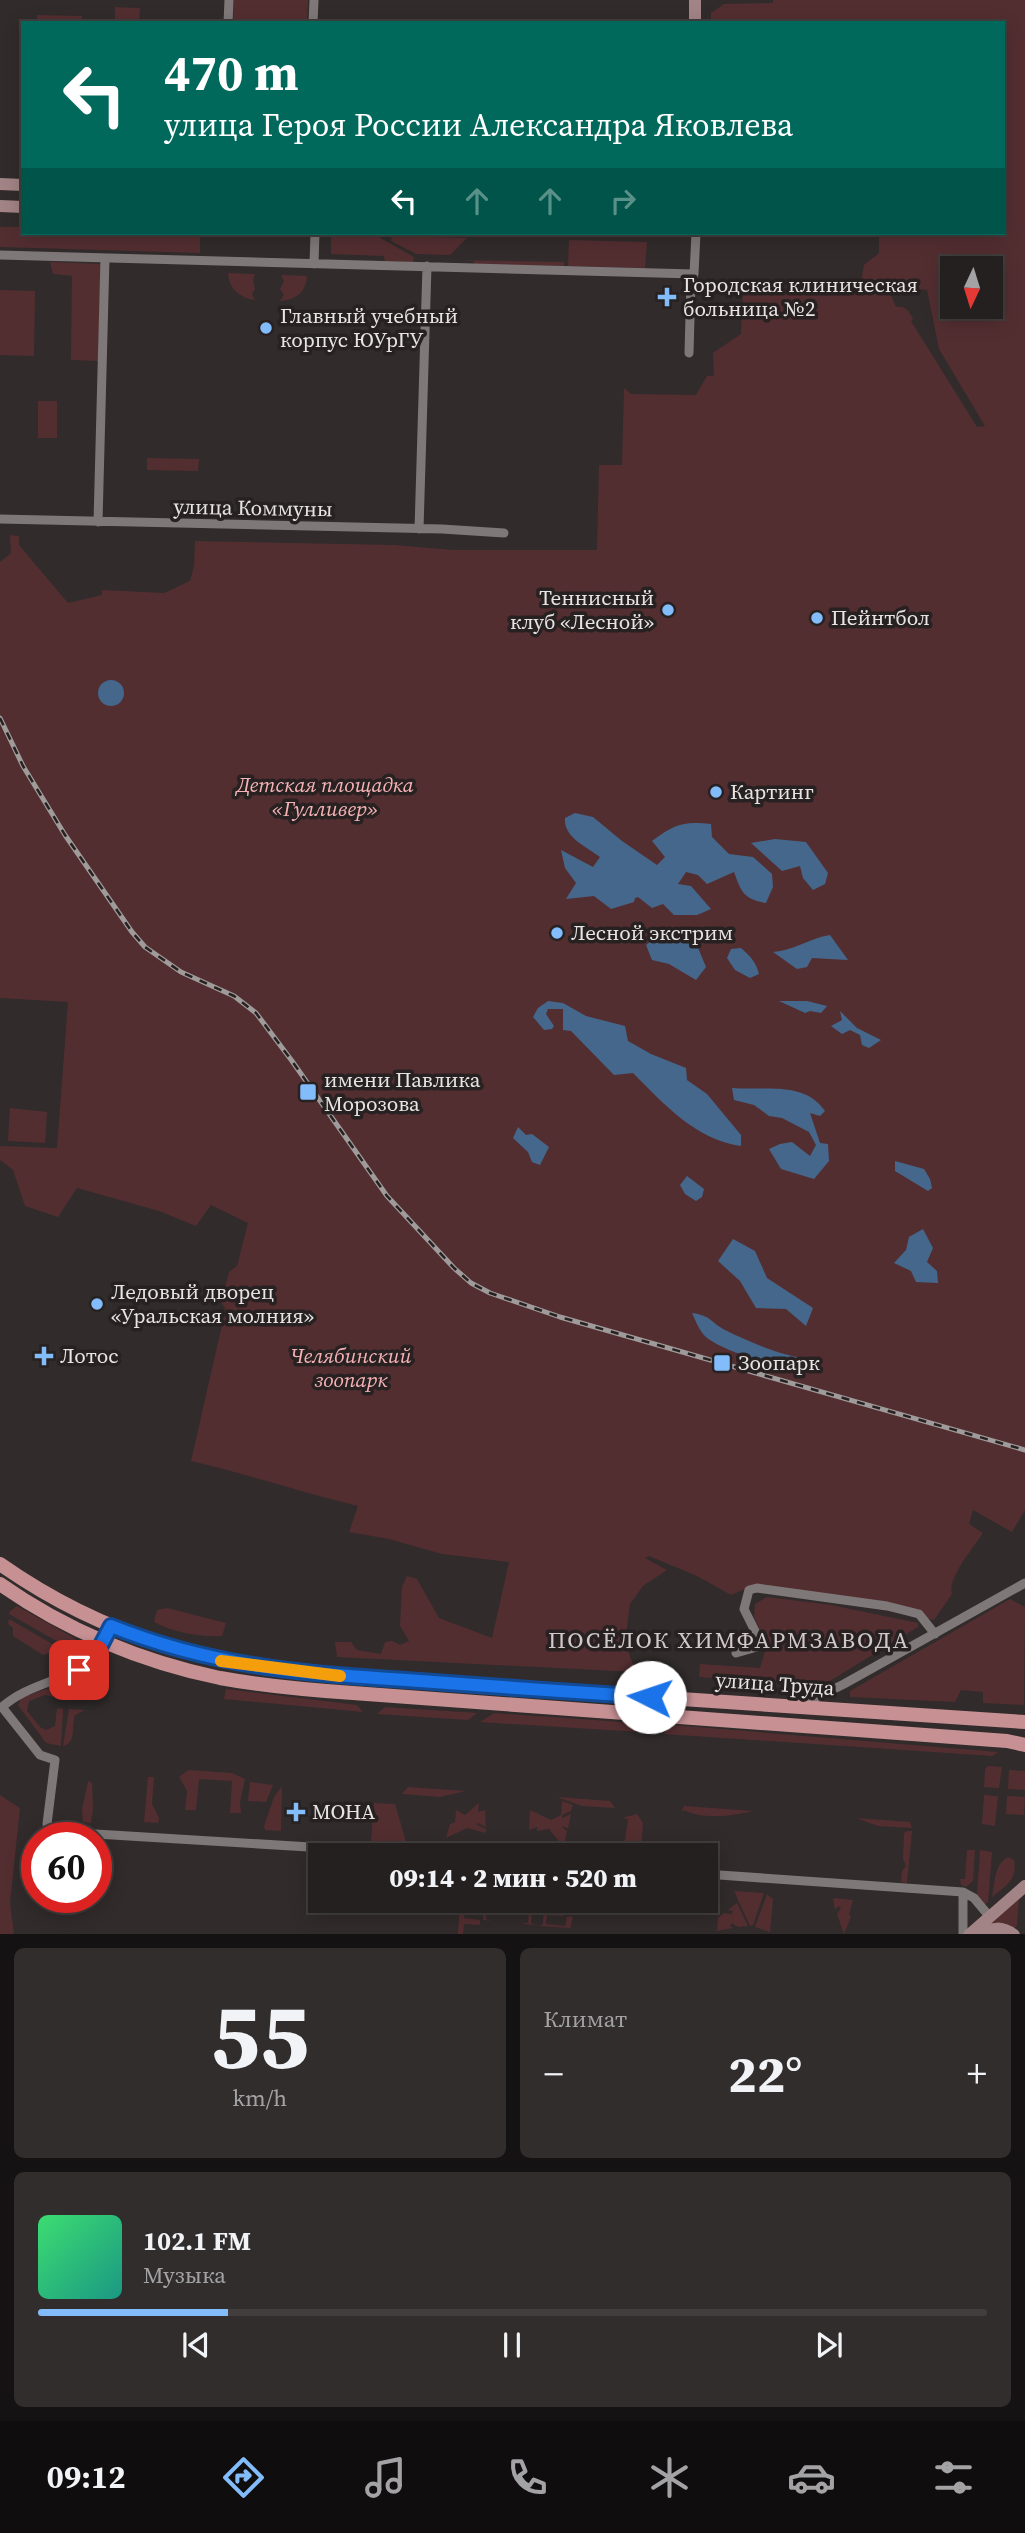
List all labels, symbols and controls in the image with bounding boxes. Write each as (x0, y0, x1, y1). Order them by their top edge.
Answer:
text: 470 m (164, 39, 299, 106)
icon: left (49, 49, 140, 140)
text: улица Героя России Александра Яковлева (164, 103, 793, 147)
icon: left (385, 182, 423, 220)
icon: ahead (458, 182, 496, 220)
icon: ahead (531, 182, 569, 220)
icon: right (604, 182, 642, 220)
north arrow (940, 256, 1003, 318)
map controls (940, 256, 1003, 319)
place label: Городская клиническая больница №2 (683, 270, 918, 323)
marker: Городская клиническая больница №2 (657, 287, 677, 307)
place label: Главный учебный корпус ЮУрГУ (280, 301, 458, 354)
marker: Главный учебный корпус ЮУрГУ (258, 320, 274, 336)
street label: улица Коммуны (173, 492, 333, 523)
place label: Теннисный клуб «Лесной» (510, 583, 654, 636)
marker: Теннисный клуб «Лесной» (660, 602, 676, 618)
place label: Пейнтбол (831, 603, 930, 632)
marker: Пейнтбол (809, 610, 825, 626)
park label: Детская площадка «Гулливер» (234, 770, 414, 823)
place label: Картинг (730, 777, 814, 806)
marker: Картинг (708, 784, 724, 800)
place label: Лесной экстрим (571, 918, 733, 947)
marker: Лесной экстрим (549, 925, 565, 941)
place label: имени Павлика Морозова (324, 1065, 481, 1118)
marker: имени Павлика Морозова (298, 1082, 318, 1102)
place label: Ледовый дворец «Уральская молния» (111, 1277, 314, 1330)
marker: Ледовый дворец «Уральская молния» (89, 1296, 105, 1312)
place label: Лотос (60, 1341, 119, 1370)
park label: Челябинский зоопарк (290, 1341, 412, 1394)
marker: Лотос (34, 1346, 54, 1366)
place label: Зоопарк (738, 1348, 820, 1377)
marker: Зоопарк (712, 1353, 732, 1373)
district label: ПОСЁЛОК ХИМФАРМЗАВОДА (548, 1624, 910, 1656)
pin (49, 1640, 109, 1700)
icon: arrive (60, 1651, 98, 1689)
position arrow (613, 1660, 687, 1734)
street label: улица Труда (715, 1665, 836, 1702)
place label: МОНА (312, 1797, 375, 1826)
marker: МОНА (286, 1802, 306, 1822)
speed limit sign: 60 (21, 1822, 112, 1913)
text: 09:14 · 2 мин · 520 m (389, 1860, 637, 1896)
text: 55 (210, 1974, 309, 2098)
text: Климат (544, 2003, 627, 2035)
text: 22° (728, 2038, 802, 2109)
text: − (544, 2048, 564, 2100)
text: + (967, 2048, 987, 2100)
text: km/h (232, 2082, 287, 2114)
text: 102.1 FM (143, 2223, 251, 2259)
text: Музыка (143, 2259, 226, 2291)
icon: previous (177, 2326, 215, 2364)
icon: pause (493, 2326, 531, 2364)
icon: next (810, 2326, 848, 2364)
icon: directions (219, 2453, 268, 2502)
icon: music (361, 2453, 410, 2502)
icon: phone (503, 2453, 552, 2502)
icon: climate (645, 2453, 694, 2502)
icon: car (787, 2453, 836, 2502)
icon: filters (929, 2453, 978, 2502)
text: 09:12 (47, 2455, 126, 2499)

